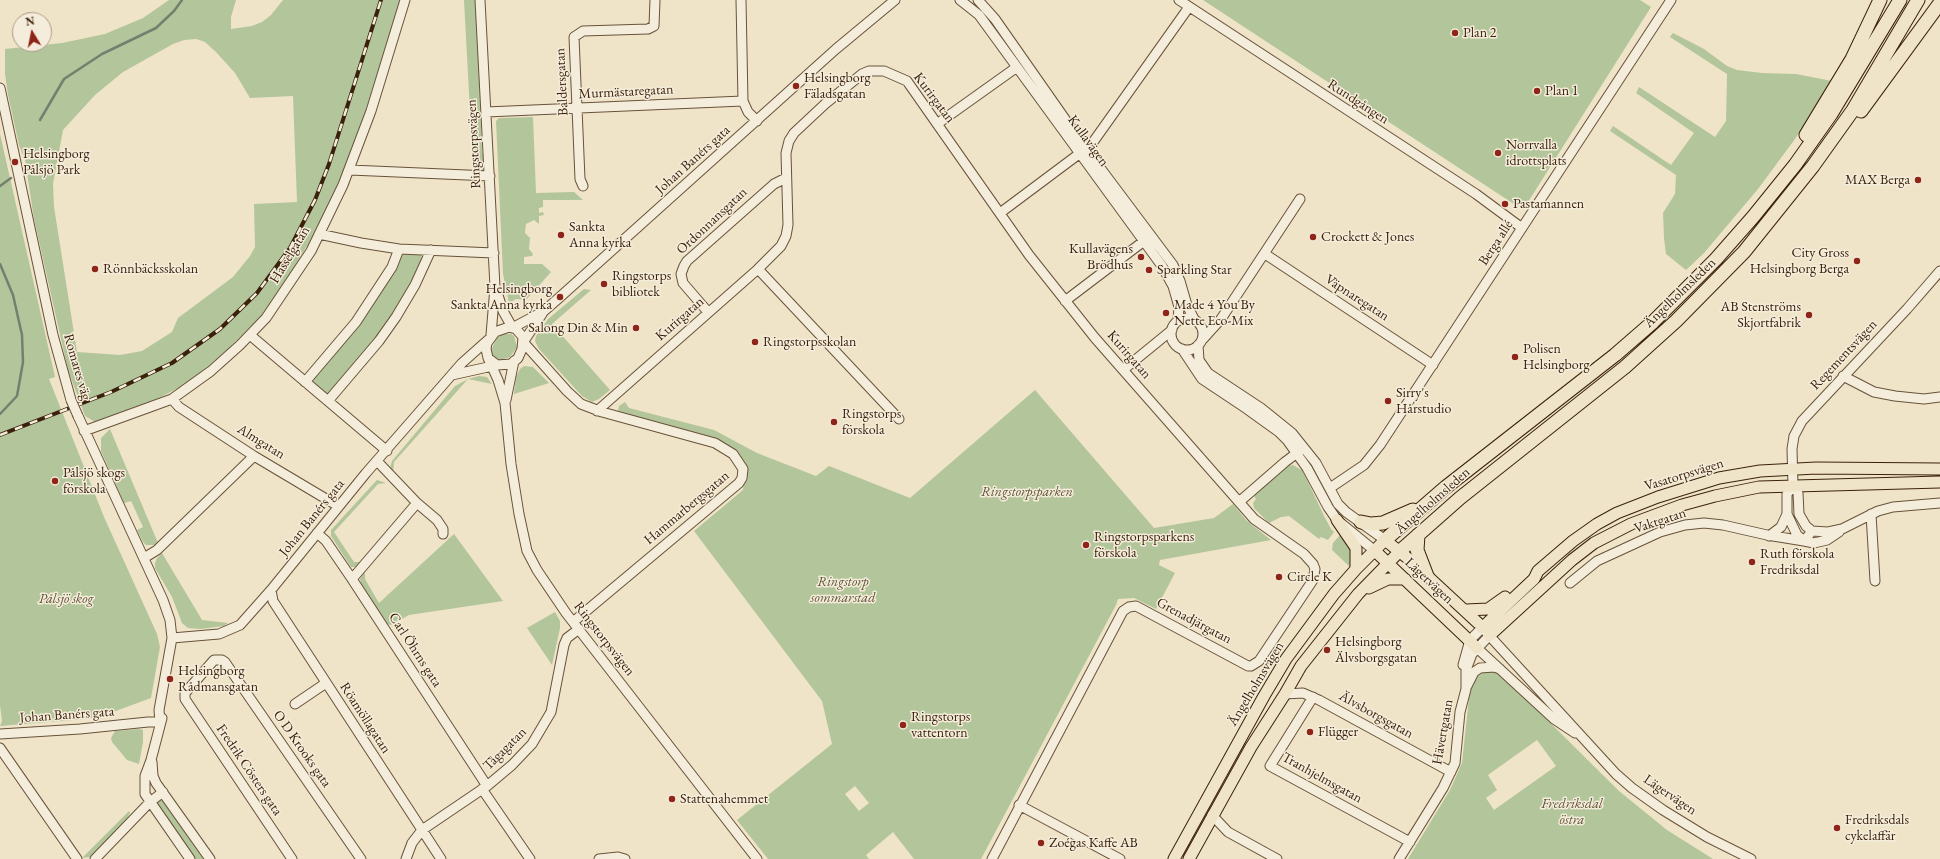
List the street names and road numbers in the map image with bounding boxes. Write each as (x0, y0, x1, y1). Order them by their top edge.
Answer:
street label: Baldersgatan (552, 48, 572, 116)
street label: Kurirgatan (910, 69, 958, 127)
street label: Rundgången (1324, 76, 1392, 128)
street label: Murmästaregatan (578, 81, 674, 103)
street label: Ringstorpsvägen (463, 99, 485, 189)
street label: Kullavägen (1064, 112, 1112, 170)
street label: Johan Banérs gata (652, 122, 734, 198)
street label: Ordonnansgatan (673, 184, 751, 258)
street label: Berga allé (1475, 217, 1517, 269)
street label: Hasselgatan (266, 223, 314, 287)
street label: Ängelholmsleden (1641, 255, 1719, 331)
street label: Väpnaregatan (1322, 271, 1392, 325)
street label: Kurirgatan (652, 293, 708, 345)
street label: Regementsvägen (1807, 316, 1881, 394)
street label: Kurirgatan (1103, 327, 1155, 383)
street label: Romares väg (59, 332, 95, 402)
street label: Almgatan (234, 421, 288, 463)
street label: Vasatorpsvägen (1642, 455, 1726, 495)
street label: Ängelholmsleden (1392, 464, 1474, 538)
street label: Hammarbergsgatan (641, 468, 733, 548)
street label: Johan Banérs gata (276, 476, 348, 560)
street label: Vaktgatan (1632, 505, 1688, 537)
street label: Lägervägen (1401, 554, 1457, 608)
street label: Grenadjärgatan (1153, 594, 1235, 648)
street label: Ringstorpsvägen (570, 599, 638, 679)
street label: Carl Öhrns gata (385, 610, 445, 690)
street label: Ängelholmsvägen (1224, 639, 1288, 729)
street label: Röamöllagatan (336, 679, 394, 757)
street label: Älvsborgsgatan (1336, 688, 1416, 742)
street label: Hävertgatan (1429, 698, 1457, 766)
street label: Johan Banérs gata (19, 703, 115, 727)
street label: O D Krooks gata (269, 707, 335, 791)
street label: Fredrik Cösters gata (212, 721, 286, 819)
street label: Tågagatan (480, 724, 530, 774)
street label: Tranhjelmsgatan (1279, 749, 1365, 807)
street label: Lägervägen (1640, 771, 1700, 819)

